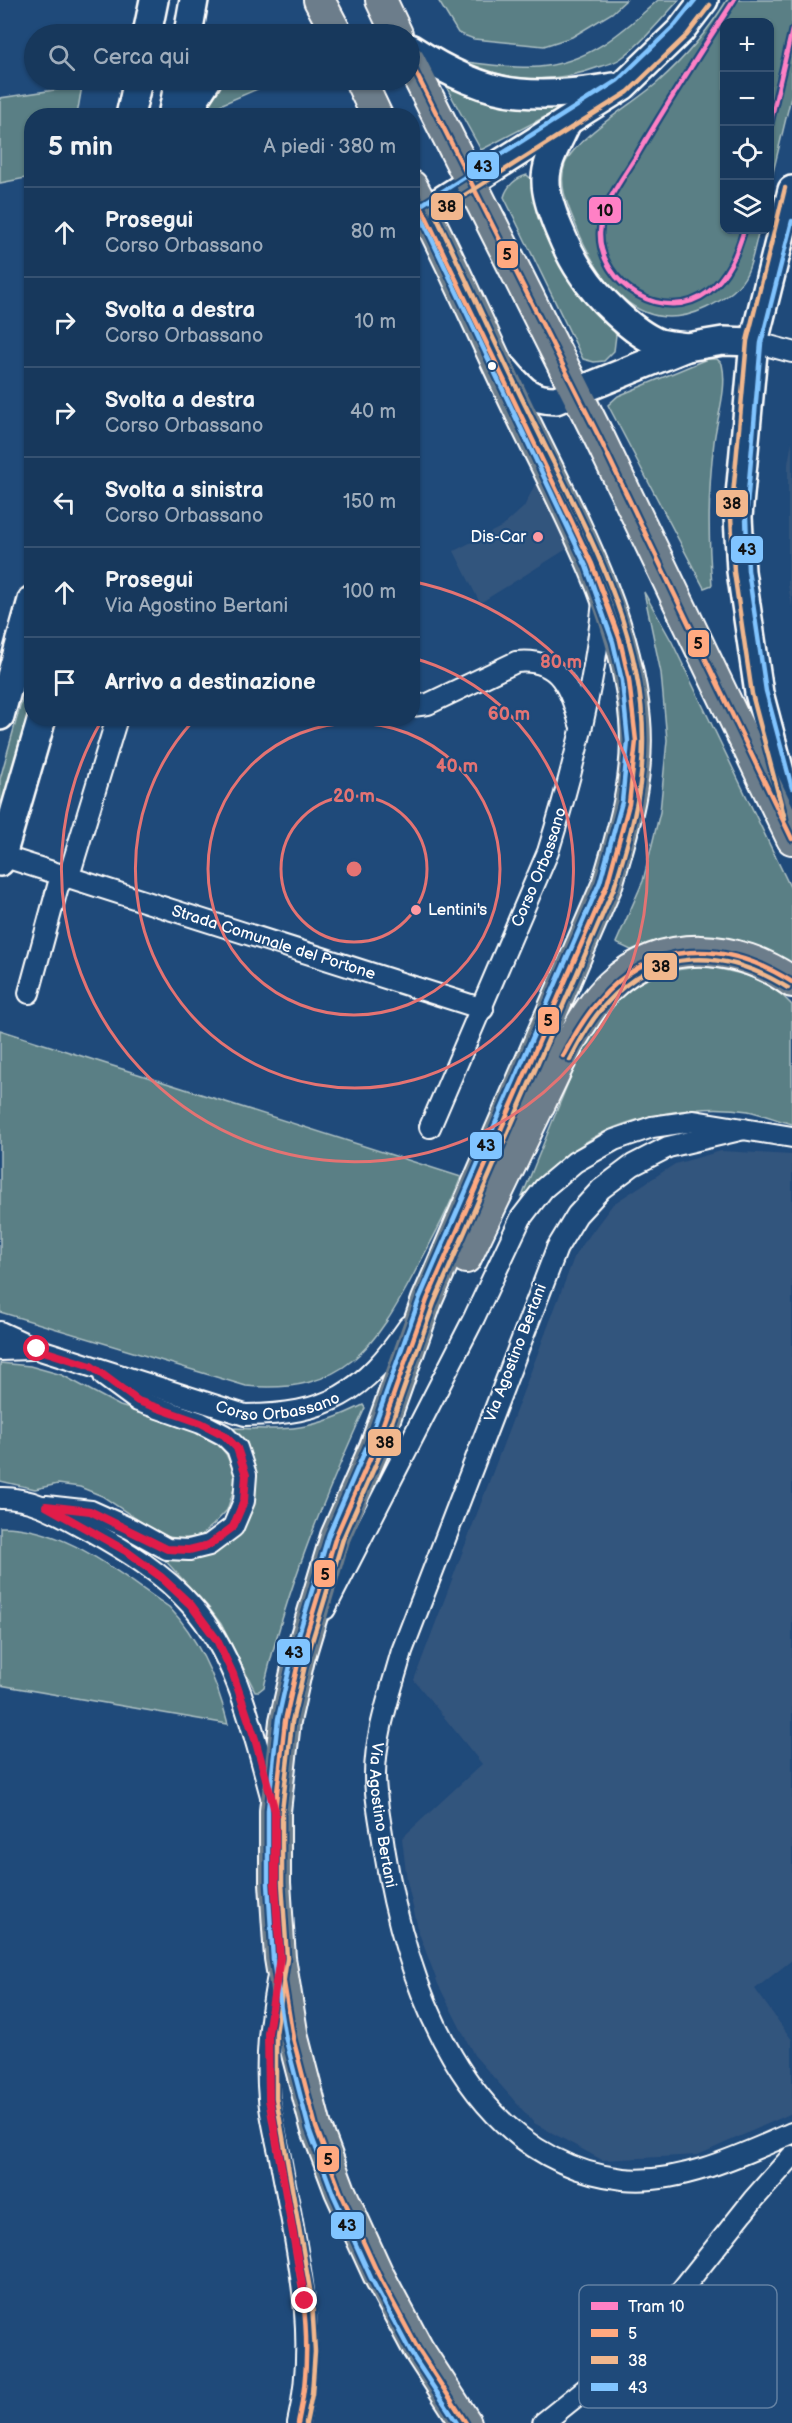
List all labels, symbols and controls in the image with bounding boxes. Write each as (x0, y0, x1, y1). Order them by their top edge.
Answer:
map controls (720, 18, 774, 234)
button: + (720, 18, 774, 72)
search box (24, 24, 420, 90)
icon: search (45, 41, 78, 74)
text: Cerca qui (93, 44, 190, 71)
button: − (720, 72, 774, 126)
button: locate (720, 126, 774, 180)
text: 5 min (48, 132, 113, 163)
text: A piedi · 380 m (263, 135, 396, 159)
line badge: 43 (466, 151, 500, 180)
text: 43 (474, 158, 492, 177)
button: layers (720, 180, 774, 234)
line badge: 38 (430, 192, 464, 221)
line badge: 10 (588, 196, 622, 224)
text: 38 (438, 198, 456, 217)
text: 10 (597, 202, 613, 221)
text: Prosegui (105, 207, 193, 234)
icon: ahead (48, 216, 81, 249)
text: 80 m (351, 220, 396, 244)
text: Corso Orbassano (105, 234, 263, 258)
line badge: 5 (496, 240, 519, 269)
text: 5 (502, 246, 512, 265)
text: Svolta a destra (105, 297, 255, 324)
icon: right (48, 306, 81, 339)
text: 10 m (355, 310, 396, 334)
text: Corso Orbassano (105, 324, 263, 348)
unlabelled marker (486, 360, 498, 372)
text: Svolta a destra (105, 387, 255, 414)
icon: right (48, 396, 81, 429)
text: 40 m (350, 400, 396, 424)
text: Corso Orbassano (105, 414, 263, 438)
text: Svolta a sinistra (105, 477, 264, 504)
icon: left (48, 486, 81, 519)
line badge: 38 (715, 489, 749, 518)
text: 150 m (343, 490, 396, 514)
text: 38 (723, 495, 741, 514)
text: Corso Orbassano (105, 504, 263, 528)
place label: Dis-Car (471, 528, 526, 547)
marker: Dis-Car (531, 530, 545, 544)
line badge: 43 (730, 535, 764, 564)
text: 43 (738, 541, 756, 560)
text: Prosegui (105, 567, 193, 594)
icon: ahead (48, 576, 81, 609)
text: 100 m (343, 580, 396, 604)
text: Via Agostino Bertani (105, 594, 288, 618)
line badge: 5 (687, 629, 710, 658)
text: 5 (693, 635, 703, 654)
text: 80 m (540, 652, 582, 673)
icon: arrive (48, 666, 81, 699)
text: Arrivo a destinazione (105, 669, 316, 696)
text: 60 m (488, 704, 530, 725)
text: 40 m (436, 756, 478, 777)
text: 20 m (333, 786, 375, 807)
street label: Corso Orbassano (507, 805, 570, 930)
centre of rings (344, 859, 364, 879)
street label: Strada Comunale del Portone (169, 901, 378, 984)
place label: Lentini's (428, 901, 487, 920)
marker: Lentini's (409, 903, 423, 917)
line badge: 38 (643, 952, 678, 981)
text: 38 (652, 958, 670, 977)
line badge: 5 (537, 1006, 560, 1035)
text: 5 (543, 1012, 553, 1031)
line badge: 43 (469, 1131, 503, 1160)
text: 43 (477, 1137, 495, 1156)
street label: Via Agostino Bertani (481, 1281, 551, 1425)
route start (23, 1335, 49, 1361)
street label: Corso Orbassano (213, 1388, 343, 1425)
line badge: 38 (367, 1428, 402, 1457)
text: 38 (376, 1434, 394, 1453)
line badge: 5 (313, 1559, 336, 1588)
text: 5 (320, 1566, 330, 1585)
line badge: 43 (276, 1638, 311, 1666)
text: 43 (285, 1644, 303, 1663)
street label: Via Agostino Bertani (365, 1741, 401, 1889)
line badge: 5 (316, 2145, 340, 2173)
text: 5 (323, 2151, 333, 2170)
line badge: 43 (330, 2211, 365, 2240)
text: 43 (338, 2217, 356, 2236)
legend (579, 2285, 777, 2408)
route end (291, 2287, 317, 2313)
text: Tram 10 (628, 2298, 684, 2317)
text: 5 (628, 2325, 637, 2344)
text: 38 (628, 2352, 647, 2371)
text: 43 (628, 2379, 648, 2398)

